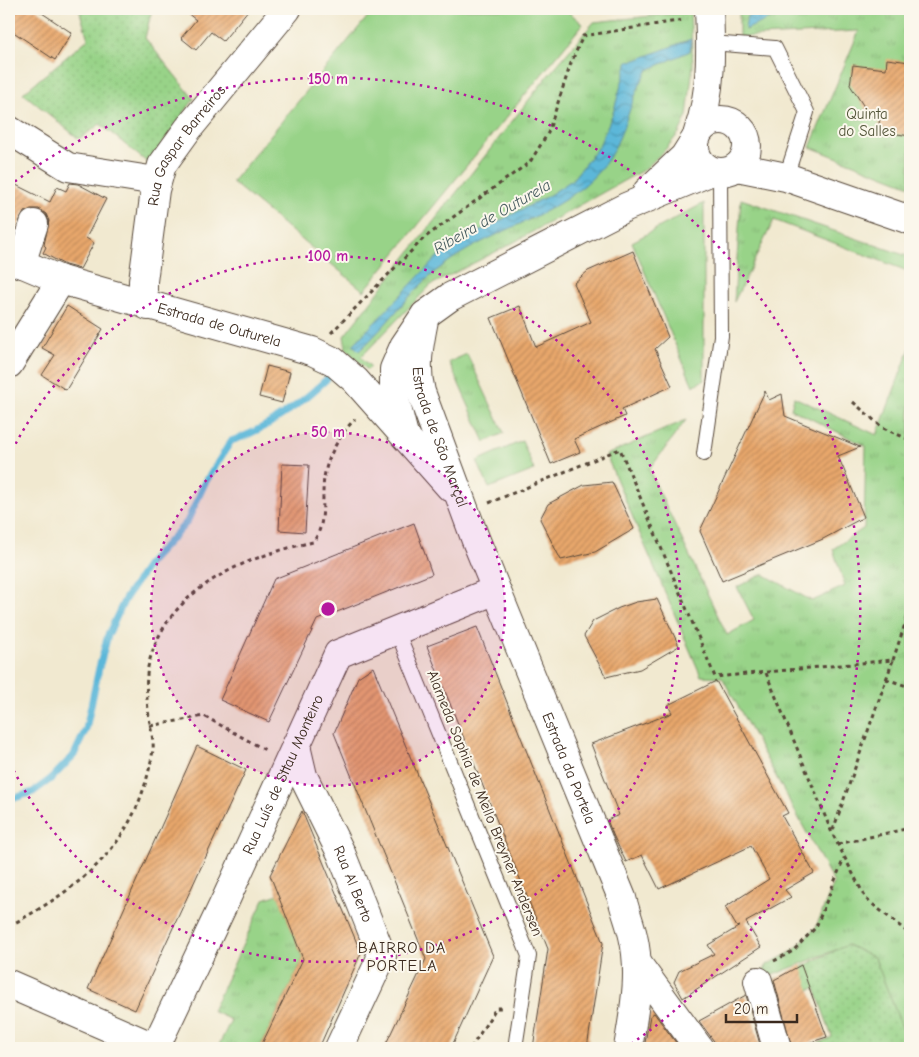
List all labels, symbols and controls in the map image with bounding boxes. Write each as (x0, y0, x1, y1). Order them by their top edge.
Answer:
text: 150 m (308, 70, 348, 88)
street label: Rua Gaspar Barreiros (144, 82, 229, 207)
park label: Quinta do Salles (838, 105, 896, 140)
water label: Ribeira de Outurela (430, 176, 554, 258)
text: 100 m (308, 247, 348, 265)
street label: Estrada de Outurela (155, 299, 283, 351)
street label: Estrada de São Marçal (409, 366, 472, 509)
text: 50 m (311, 423, 345, 441)
centre of rings (319, 600, 337, 618)
street label: Alameda Sophia de Mello Breyner Andersen (423, 667, 547, 939)
street label: Rua Luís de Sttau Monteiro (239, 692, 327, 857)
street label: Estrada da Portela (538, 710, 600, 826)
street label: Rua Al Berto (330, 843, 377, 925)
district label: BAIRRO DA PORTELA (358, 939, 446, 975)
scale bar (726, 992, 798, 1024)
text: 20 m (734, 1000, 768, 1018)

